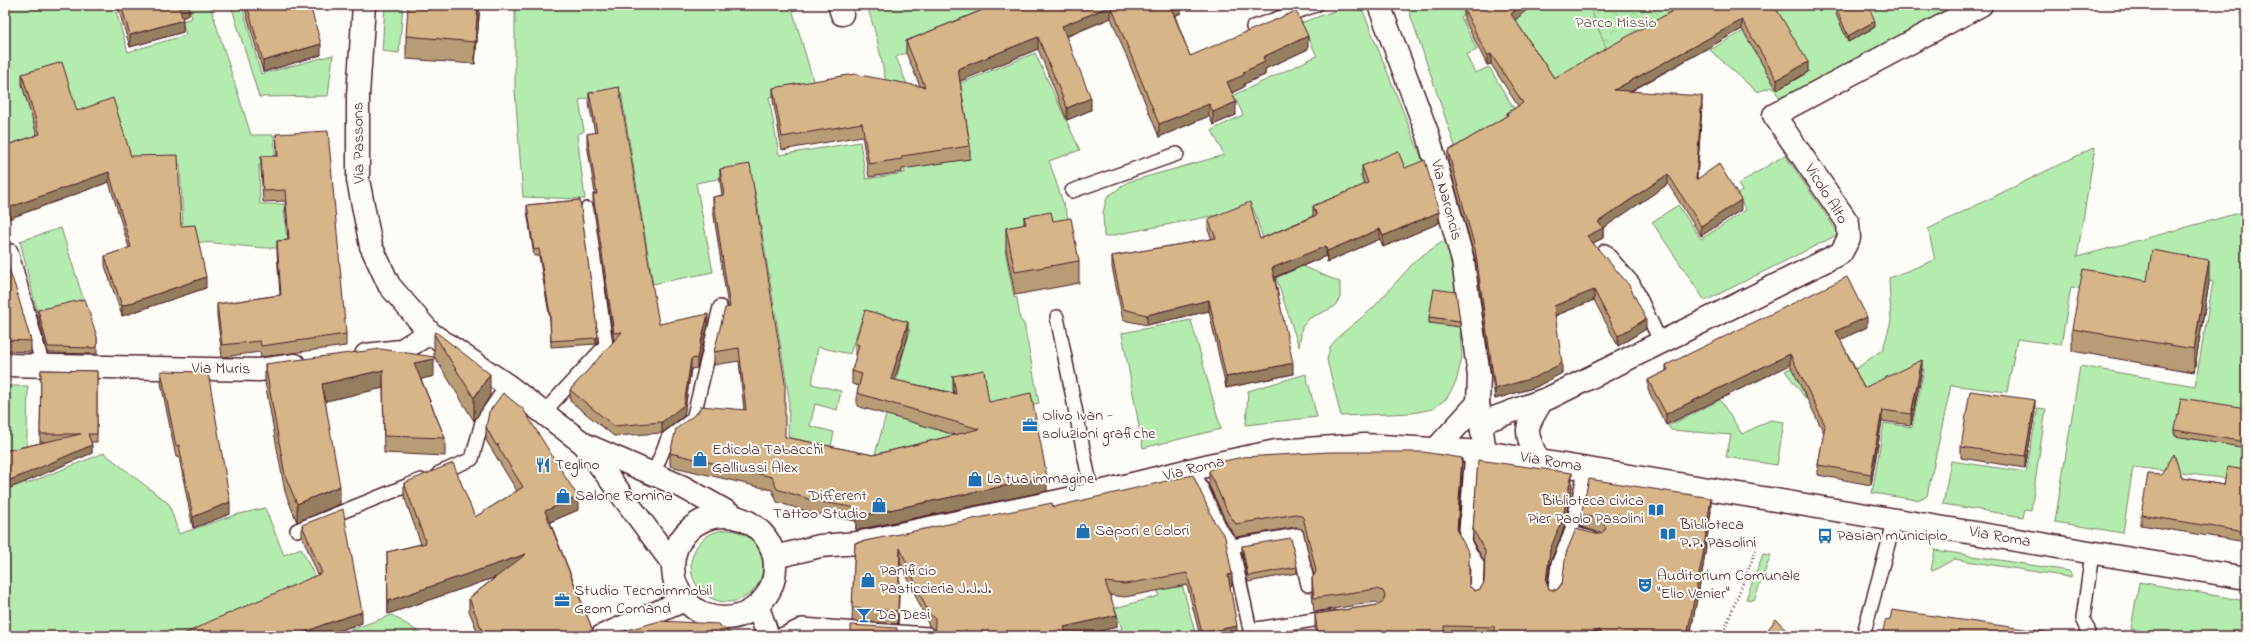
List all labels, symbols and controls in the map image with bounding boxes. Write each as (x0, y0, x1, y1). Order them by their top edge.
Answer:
park label: Parco Missio (1575, 11, 1657, 35)
street label: Via Passons (346, 102, 372, 185)
street label: Via Naroncis (1423, 156, 1468, 243)
street label: Vicolo Alto (1797, 158, 1854, 229)
street label: Via Muris (190, 356, 251, 382)
place label: Olivo Ivan - soluzioni grafiche (1042, 404, 1156, 446)
office icon: Olivo Ivan - soluzioni grafiche (1021, 416, 1039, 434)
place label: Edicola Tabacchi Galliussi Alex (712, 438, 824, 480)
street label: Via Roma (1517, 445, 1584, 479)
shop icon: Edicola Tabacchi Galliussi Alex (691, 450, 709, 468)
street label: Via Roma (1160, 450, 1227, 488)
place label: Teglino (555, 453, 600, 477)
restaurant icon: Teglino (534, 456, 552, 474)
place label: La tua immagine (987, 467, 1095, 491)
shop icon: La tua immagine (966, 470, 984, 488)
place label: Salone Romina (575, 484, 673, 508)
place label: Different Tattoo Studio (773, 484, 868, 526)
shop icon: Salone Romina (554, 487, 572, 505)
place label: Biblioteca civica Pier Paolo Pasolini (1528, 489, 1644, 531)
shop icon: Different Tattoo Studio (870, 496, 888, 514)
library icon: Biblioteca civica Pier Paolo Pasolini (1647, 501, 1665, 519)
place label: Biblioteca P.P. Pasolini (1679, 513, 1757, 555)
place label: Sapori e Colori (1095, 519, 1190, 543)
street label: Via Roma (1966, 520, 2033, 554)
shop icon: Sapori e Colori (1074, 522, 1092, 540)
place label: Pasian municipio (1837, 524, 1948, 548)
library icon: Biblioteca P.P. Pasolini (1659, 525, 1677, 543)
bus stop icon: Pasian municipio (1816, 527, 1834, 545)
place label: Panificio Pasticcieria J.J.J. (880, 559, 991, 601)
place label: Auditorium Comunale "Elio Venier" (1657, 564, 1801, 606)
shop icon: Panificio Pasticcieria J.J.J. (859, 571, 877, 589)
theatre icon: Auditorium Comunale "Elio Venier" (1636, 576, 1654, 594)
place label: Studio Tecnoimmobil Geom Comand (574, 579, 712, 621)
office icon: Studio Tecnoimmobil Geom Comand (553, 591, 571, 609)
place label: Da Desi (875, 603, 930, 627)
bar icon: Da Desi (855, 606, 873, 624)

